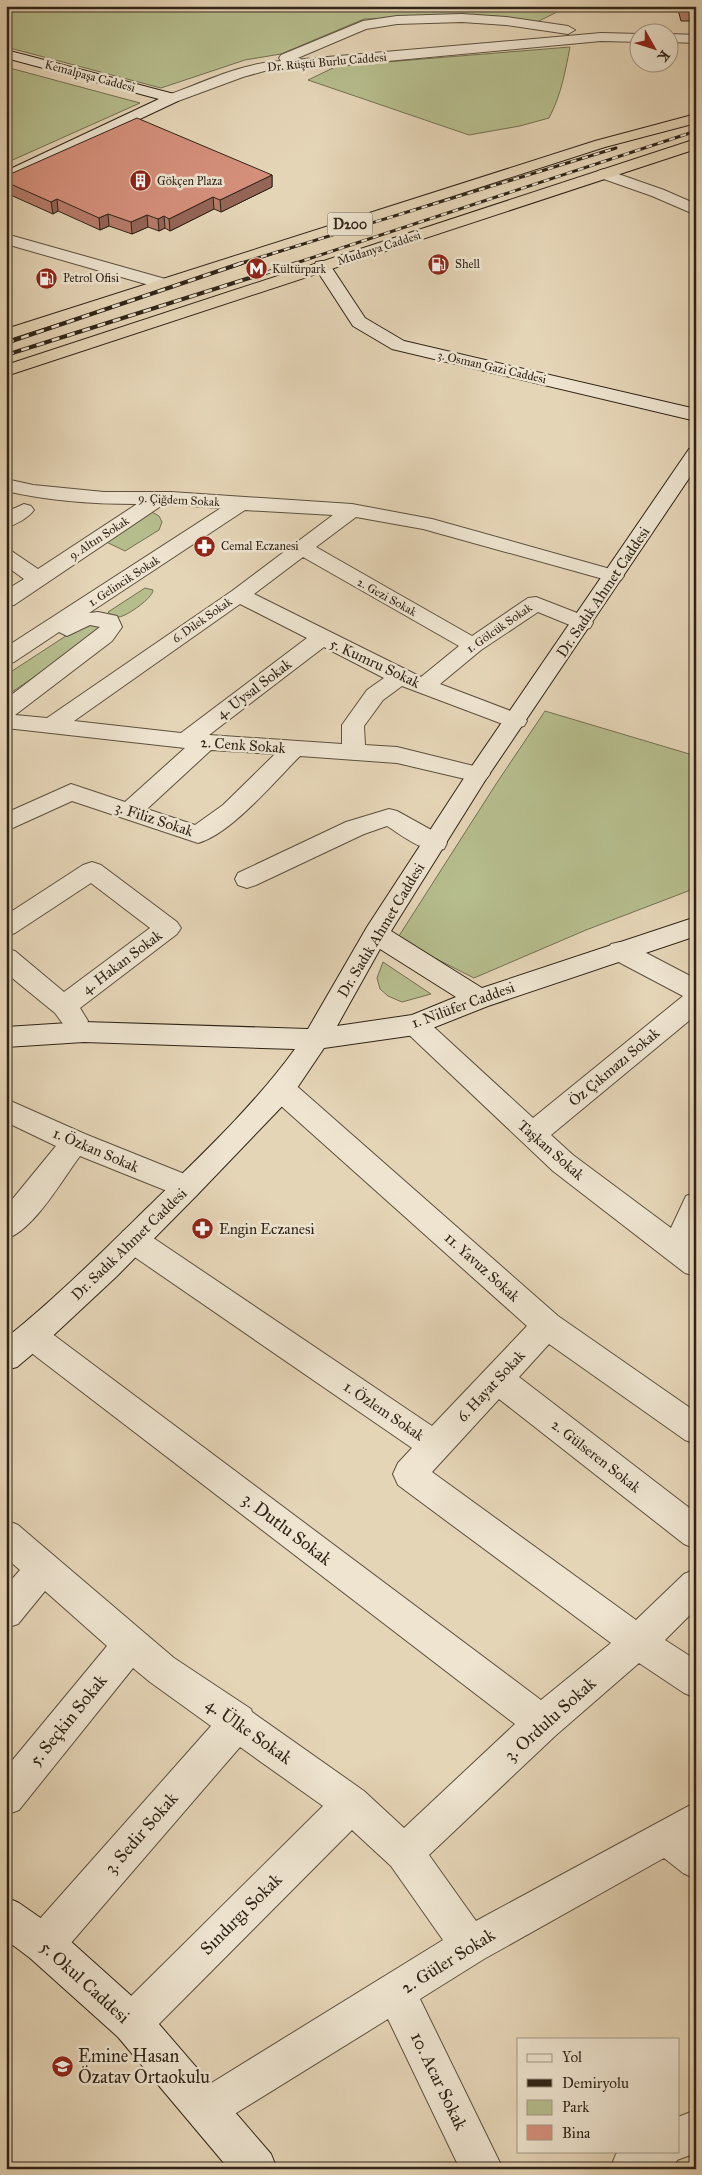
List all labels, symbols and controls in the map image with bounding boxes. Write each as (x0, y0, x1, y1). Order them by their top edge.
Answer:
north arrow (630, 22, 680, 72)
text: K (653, 47, 673, 66)
street label: Dr. Rüştü Burlu Caddesi (267, 50, 388, 74)
street label: Kemalpaşa Caddesi (43, 57, 137, 95)
building icon: Gökçen Plaza (129, 169, 153, 193)
place label: Gökçen Plaza (157, 174, 223, 188)
road number: D200 (328, 212, 372, 235)
street label: Mudanya Caddesi (335, 228, 423, 268)
fuel station icon: Shell (427, 252, 451, 276)
metro station icon: Kültürpark (244, 257, 268, 281)
place label: Shell (455, 257, 481, 271)
place label: Kültürpark (272, 262, 327, 276)
fuel station icon: Petrol Ofisi (35, 266, 59, 290)
place label: Petrol Ofisi (63, 271, 120, 285)
street label: 3. Osman Gazi Caddesi (436, 348, 548, 386)
street label: 9. Çiğdem Sokak (138, 491, 220, 510)
street label: 9. Altın Sokak (66, 513, 132, 563)
street label: Dr. Sadık Ahmet Caddesi (553, 523, 653, 661)
pharmacy icon: Cemal Eczanesi (193, 534, 217, 558)
place label: Cemal Eczanesi (221, 539, 299, 553)
street label: 1. Gelincik Sokak (86, 552, 163, 609)
street label: 2. Gezi Sokak (355, 575, 419, 619)
street label: 6. Dilek Sokak (170, 594, 235, 646)
street label: 1. Gölcük Sokak (464, 600, 535, 656)
street label: 5. Kumru Sokak (327, 634, 423, 692)
street label: 4. Uysal Sokak (213, 655, 295, 723)
street label: 2. Cenk Sokak (200, 733, 286, 757)
street label: 3. Filiz Sokak (113, 798, 195, 840)
street label: Dr. Sadık Ahmet Caddesi (334, 860, 428, 1000)
street label: 4. Hakan Sokak (78, 926, 166, 998)
street label: 1. Nilüfer Caddesi (409, 978, 517, 1032)
street label: Öz Çıkmazı Sokak (564, 1023, 663, 1110)
street label: Taşkan Sokak (514, 1116, 588, 1184)
street label: 1. Özkan Sokak (50, 1123, 142, 1176)
street label: Dr. Sadık Ahmet Caddesi (68, 1184, 190, 1304)
pharmacy icon: Engin Eczanesi (191, 1217, 215, 1241)
place label: Engin Eczanesi (219, 1220, 315, 1238)
street label: 11. Yavuz Sokak (441, 1229, 523, 1305)
street label: 6. Hayat Sokak (453, 1346, 529, 1426)
street label: 1. Özlem Sokak (340, 1377, 428, 1445)
street label: 2. Gülseren Sokak (548, 1416, 644, 1496)
street label: 3. Dutlu Sokak (238, 1488, 337, 1570)
street label: 5. Seçkin Sokak (24, 1669, 112, 1770)
street label: 3. Ordulu Sokak (500, 1672, 601, 1766)
street label: 4. Ülke Sokak (202, 1692, 298, 1769)
street label: 3. Sedir Sokak (100, 1787, 183, 1878)
street label: Sındırgı Sokak (195, 1868, 288, 1960)
street label: 2. Güler Sokak (397, 1923, 499, 1998)
street label: 5. Okul Caddesi (36, 1936, 134, 2028)
street label: 10. Acar Sokak (406, 2028, 473, 2134)
legend (517, 2038, 680, 2152)
place label: Emine Hasan Özatav Ortaokulu (78, 2045, 210, 2088)
text: Yol (562, 2048, 583, 2066)
school or university icon: Emine Hasan Özatav Ortaokulu (50, 2054, 74, 2078)
text: Demiryolu (562, 2074, 629, 2092)
text: Park (562, 2098, 589, 2116)
text: Bina (562, 2124, 591, 2142)

